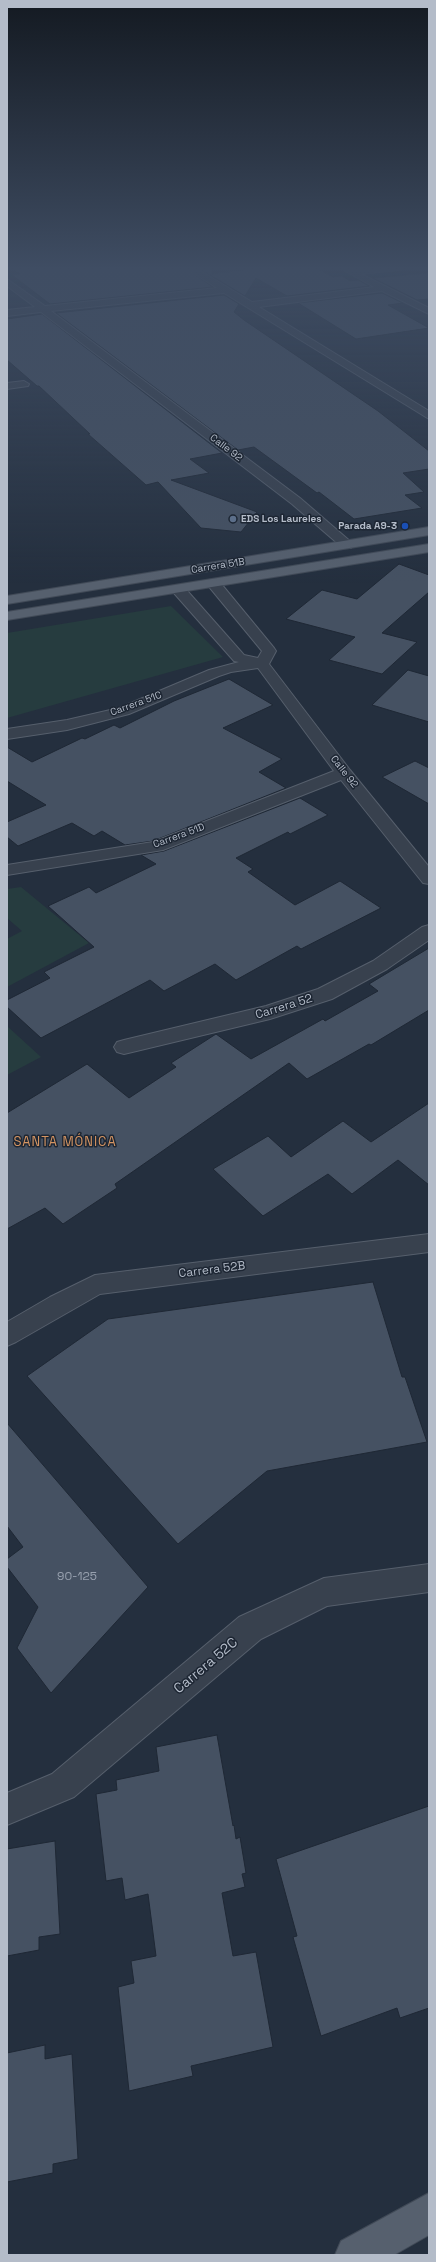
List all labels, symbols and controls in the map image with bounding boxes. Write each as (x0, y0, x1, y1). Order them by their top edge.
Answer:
street label: Calle 92 (207, 432, 245, 464)
place label: EDS Los Laureles (241, 513, 322, 525)
marker: EDS Los Laureles (228, 514, 238, 524)
place label: Parada A9-3 (338, 520, 397, 532)
marker: Parada A9-3 (400, 521, 410, 531)
street label: Carrera 51B (190, 556, 246, 576)
street label: Carrera 51C (109, 689, 163, 719)
street label: Calle 92 (328, 753, 360, 791)
street label: Carrera 51D (152, 821, 206, 851)
street label: Carrera 52 (254, 991, 314, 1023)
district label: SANTA MÓNICA (13, 1134, 117, 1150)
street label: Carrera 52B (178, 1259, 246, 1281)
house number: 90-125 (57, 1570, 97, 1584)
street label: Carrera 52C (171, 1634, 241, 1698)

